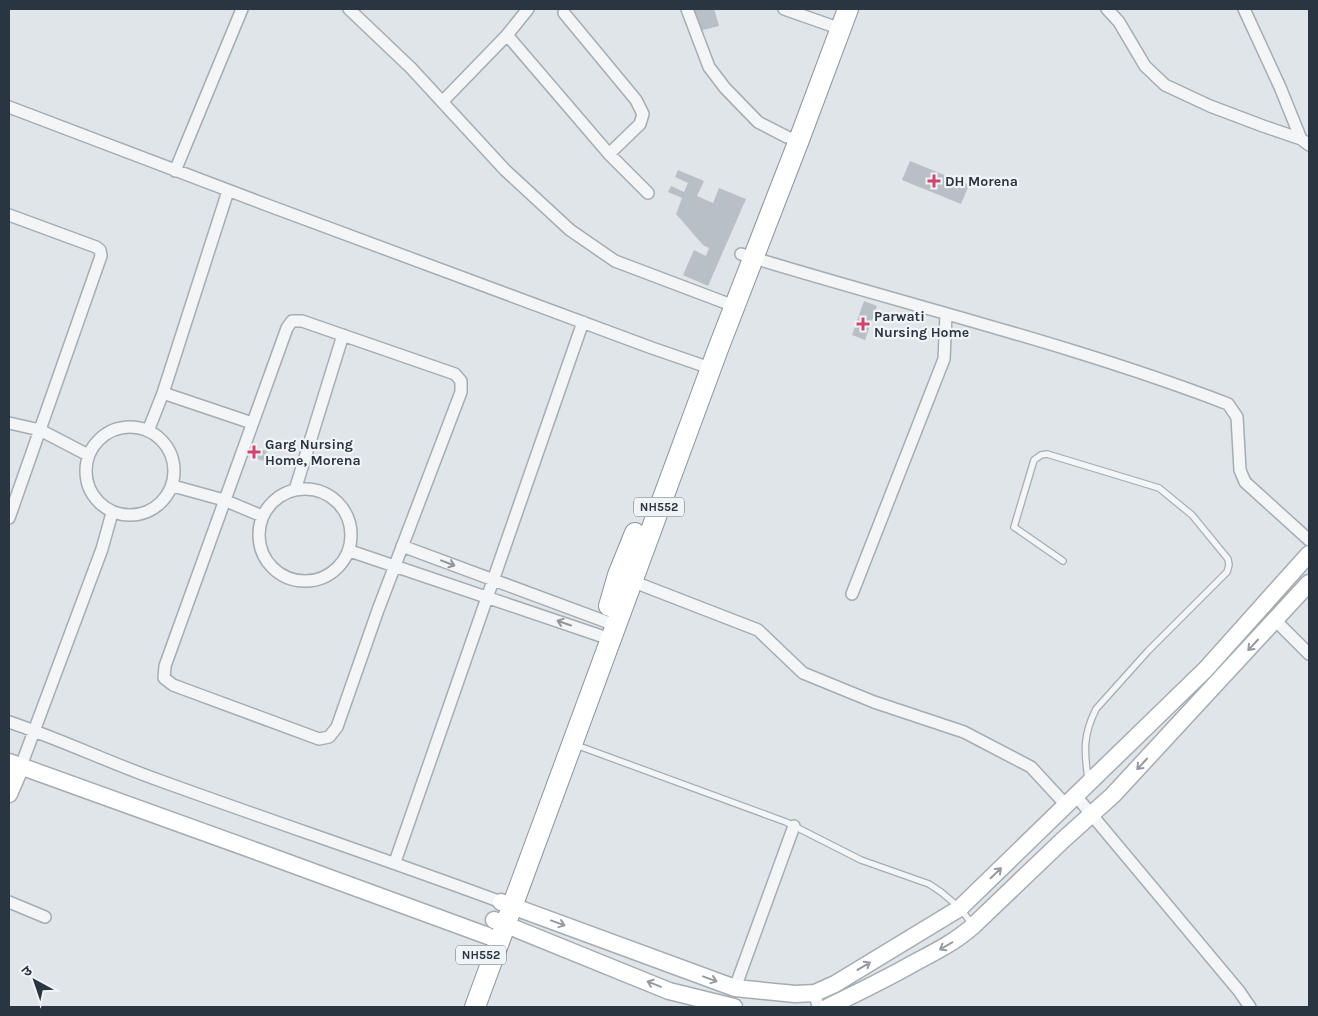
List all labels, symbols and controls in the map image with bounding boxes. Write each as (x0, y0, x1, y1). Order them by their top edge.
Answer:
place label: DH Morena (945, 173, 1018, 190)
marker: DH Morena (927, 174, 941, 188)
place label: Parwati Nursing Home (874, 308, 969, 341)
marker: Parwati Nursing Home (856, 317, 870, 331)
place label: Garg Nursing Home, Morena (265, 436, 361, 469)
marker: Garg Nursing Home, Morena (247, 445, 261, 459)
road number: NH552 (634, 498, 684, 516)
one-way arrow (440, 559, 455, 568)
one-way arrow (556, 617, 572, 627)
one-way arrow (1247, 639, 1259, 652)
one-way arrow (1136, 757, 1148, 770)
one-way arrow (990, 867, 1003, 879)
one-way arrow (550, 919, 565, 928)
one-way arrow (940, 941, 954, 951)
road number: NH552 (456, 946, 506, 964)
north arrow (10, 956, 60, 1006)
one-way arrow (857, 961, 871, 971)
text: उ (18, 962, 36, 981)
one-way arrow (702, 975, 718, 984)
one-way arrow (647, 979, 662, 989)

